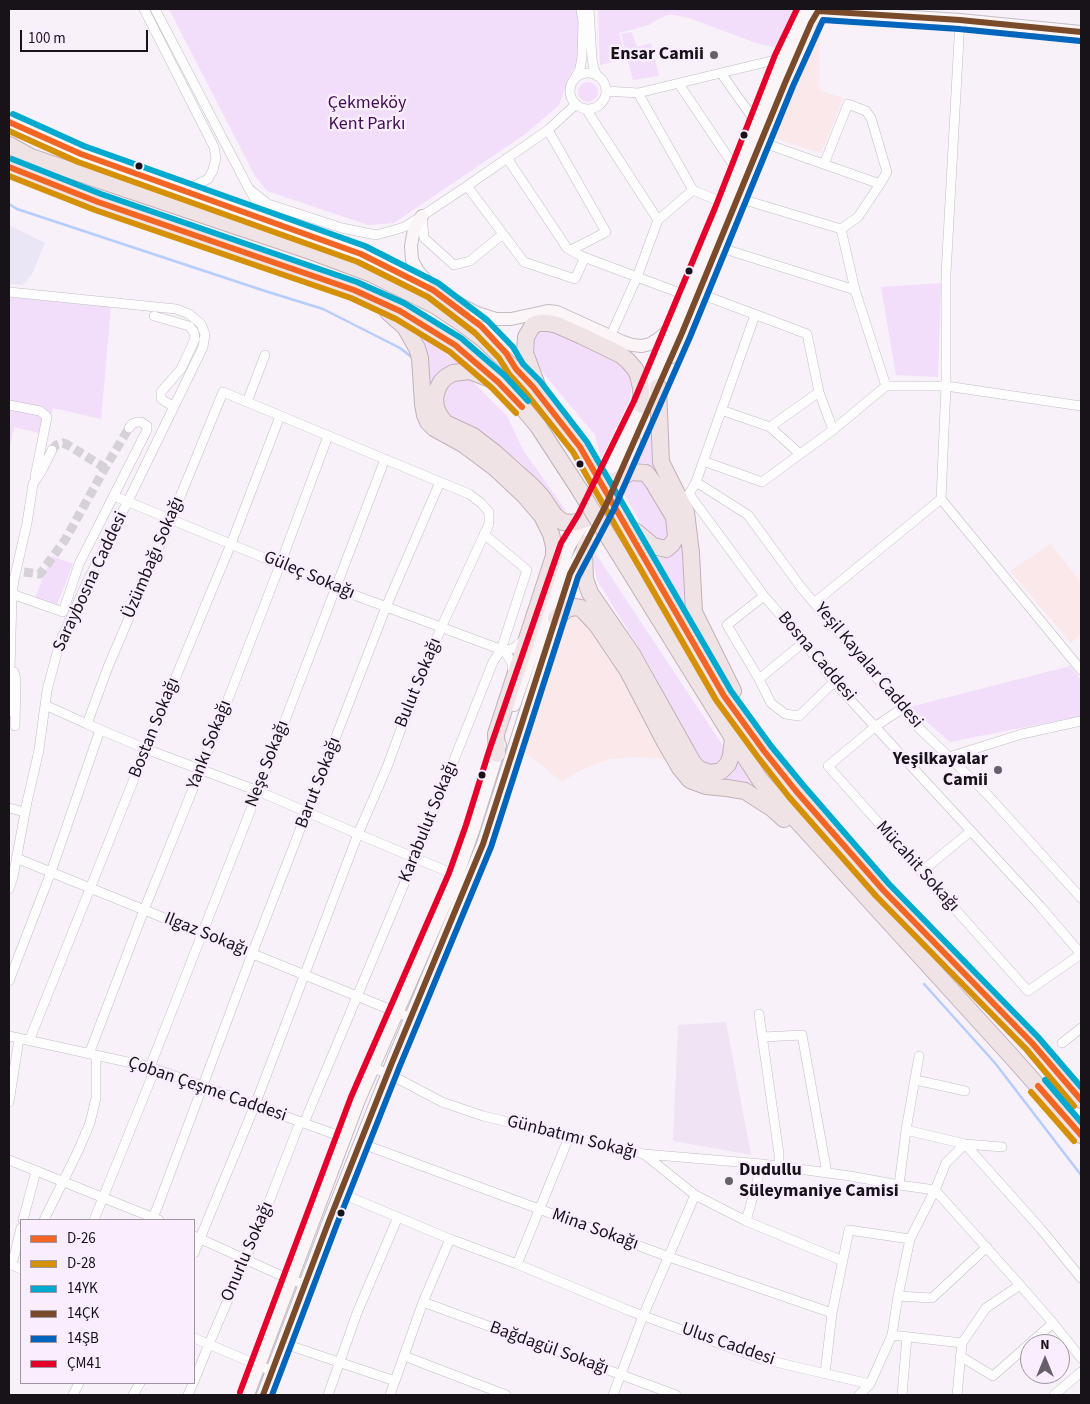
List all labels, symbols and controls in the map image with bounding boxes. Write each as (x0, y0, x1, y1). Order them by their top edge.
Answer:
scale bar (22, 20, 150, 52)
text: 100 m (28, 28, 66, 49)
place label: Ensar Camii (610, 44, 704, 66)
marker: Ensar Camii (708, 49, 720, 61)
park label: Çekmeköy Kent Parkı (328, 93, 406, 136)
unlabelled marker (739, 130, 749, 140)
unlabelled marker (134, 161, 144, 171)
unlabelled marker (684, 266, 694, 276)
unlabelled marker (575, 459, 585, 469)
street label: Üzümbağı Sokağı (119, 494, 189, 622)
street label: Saraybosna Caddesi (49, 509, 133, 655)
street label: Güleç Sokağı (260, 547, 358, 605)
street label: Yeşil Kayalar Caddesi (809, 599, 927, 733)
street label: Bosna Caddesi (772, 608, 860, 706)
street label: Bulut Sokağı (391, 635, 447, 731)
street label: Bostan Sokağı (125, 675, 185, 781)
street label: Yankı Sokağı (183, 697, 237, 793)
street label: Neşe Sokağı (242, 717, 294, 811)
street label: Barut Sokağı (292, 734, 346, 832)
place label: Yeşilkayalar Camii (893, 749, 988, 792)
street label: Karabulut Sokağı (395, 758, 463, 886)
marker: Yeşilkayalar Camii (992, 764, 1004, 776)
unlabelled marker (477, 770, 487, 780)
street label: Mücahit Sokağı (871, 817, 963, 917)
street label: Ilgaz Sokağı (161, 908, 251, 962)
street label: Çoban Çeşme Caddesi (125, 1053, 289, 1127)
street label: Günbatımı Sokağı (505, 1111, 639, 1165)
place label: Dudullu Süleymaniye Camisi (739, 1160, 899, 1202)
marker: Dudullu Süleymaniye Camisi (723, 1175, 735, 1187)
street label: Onurlu Sokağı (217, 1199, 279, 1305)
street label: Mina Sokağı (549, 1204, 641, 1256)
unlabelled marker (336, 1208, 346, 1218)
legend (20, 1219, 195, 1384)
text: D-26 (67, 1228, 96, 1249)
text: D-28 (67, 1253, 96, 1274)
text: 14YK (67, 1278, 98, 1299)
text: 14ÇK (67, 1303, 99, 1324)
street label: Bağdagül Sokağı (486, 1317, 612, 1381)
street label: Ulus Caddesi (678, 1319, 778, 1371)
text: 14ŞB (67, 1328, 99, 1349)
north arrow (1020, 1334, 1070, 1384)
text: N (1040, 1335, 1050, 1355)
text: ÇM41 (67, 1353, 101, 1374)

